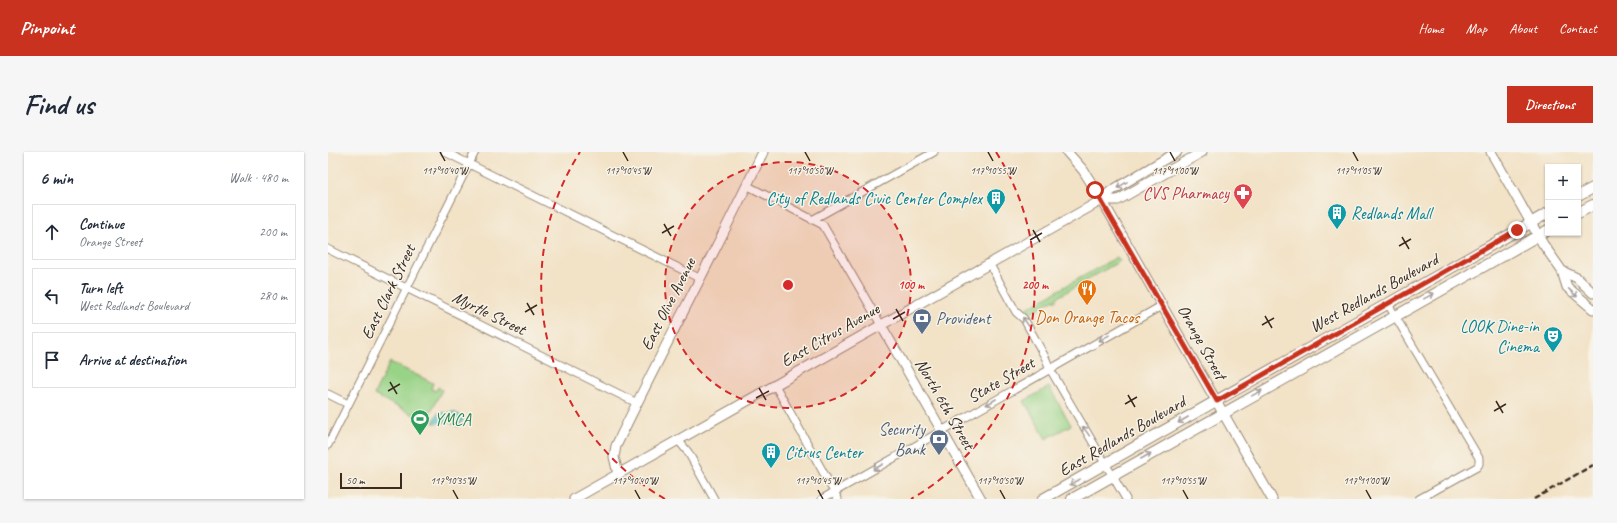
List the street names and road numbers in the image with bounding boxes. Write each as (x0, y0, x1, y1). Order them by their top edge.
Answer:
street label: East Clark Street (356, 239, 421, 343)
street label: West Redlands Boulevard (1306, 247, 1445, 337)
street label: East Olive Avenue (636, 253, 701, 354)
street label: Myrtle Street (449, 286, 531, 341)
street label: East Citrus Avenue (777, 298, 884, 372)
street label: Orange Street (1173, 301, 1232, 385)
street label: State Street (964, 351, 1040, 407)
street label: North 6th Street (911, 355, 981, 455)
street label: East Redlands Boulevard (1055, 390, 1192, 481)

